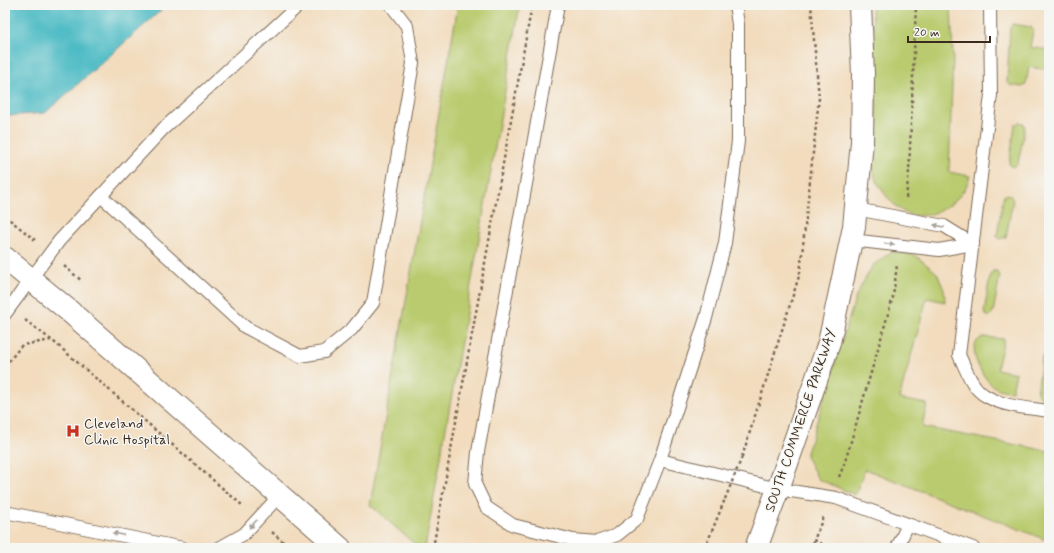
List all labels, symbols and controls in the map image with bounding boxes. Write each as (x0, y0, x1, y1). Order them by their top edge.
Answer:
scale bar (908, 18, 990, 44)
text: 20 m (914, 25, 940, 41)
one-way arrow (933, 222, 945, 228)
one-way arrow (883, 241, 896, 248)
street label: SOUTH COMMERCE PARKWAY (761, 326, 841, 514)
place label: Cleveland Clinic Hospital (84, 415, 170, 449)
hospital icon: Cleveland Clinic Hospital (65, 423, 81, 439)
one-way arrow (248, 519, 258, 529)
one-way arrow (111, 531, 124, 537)

